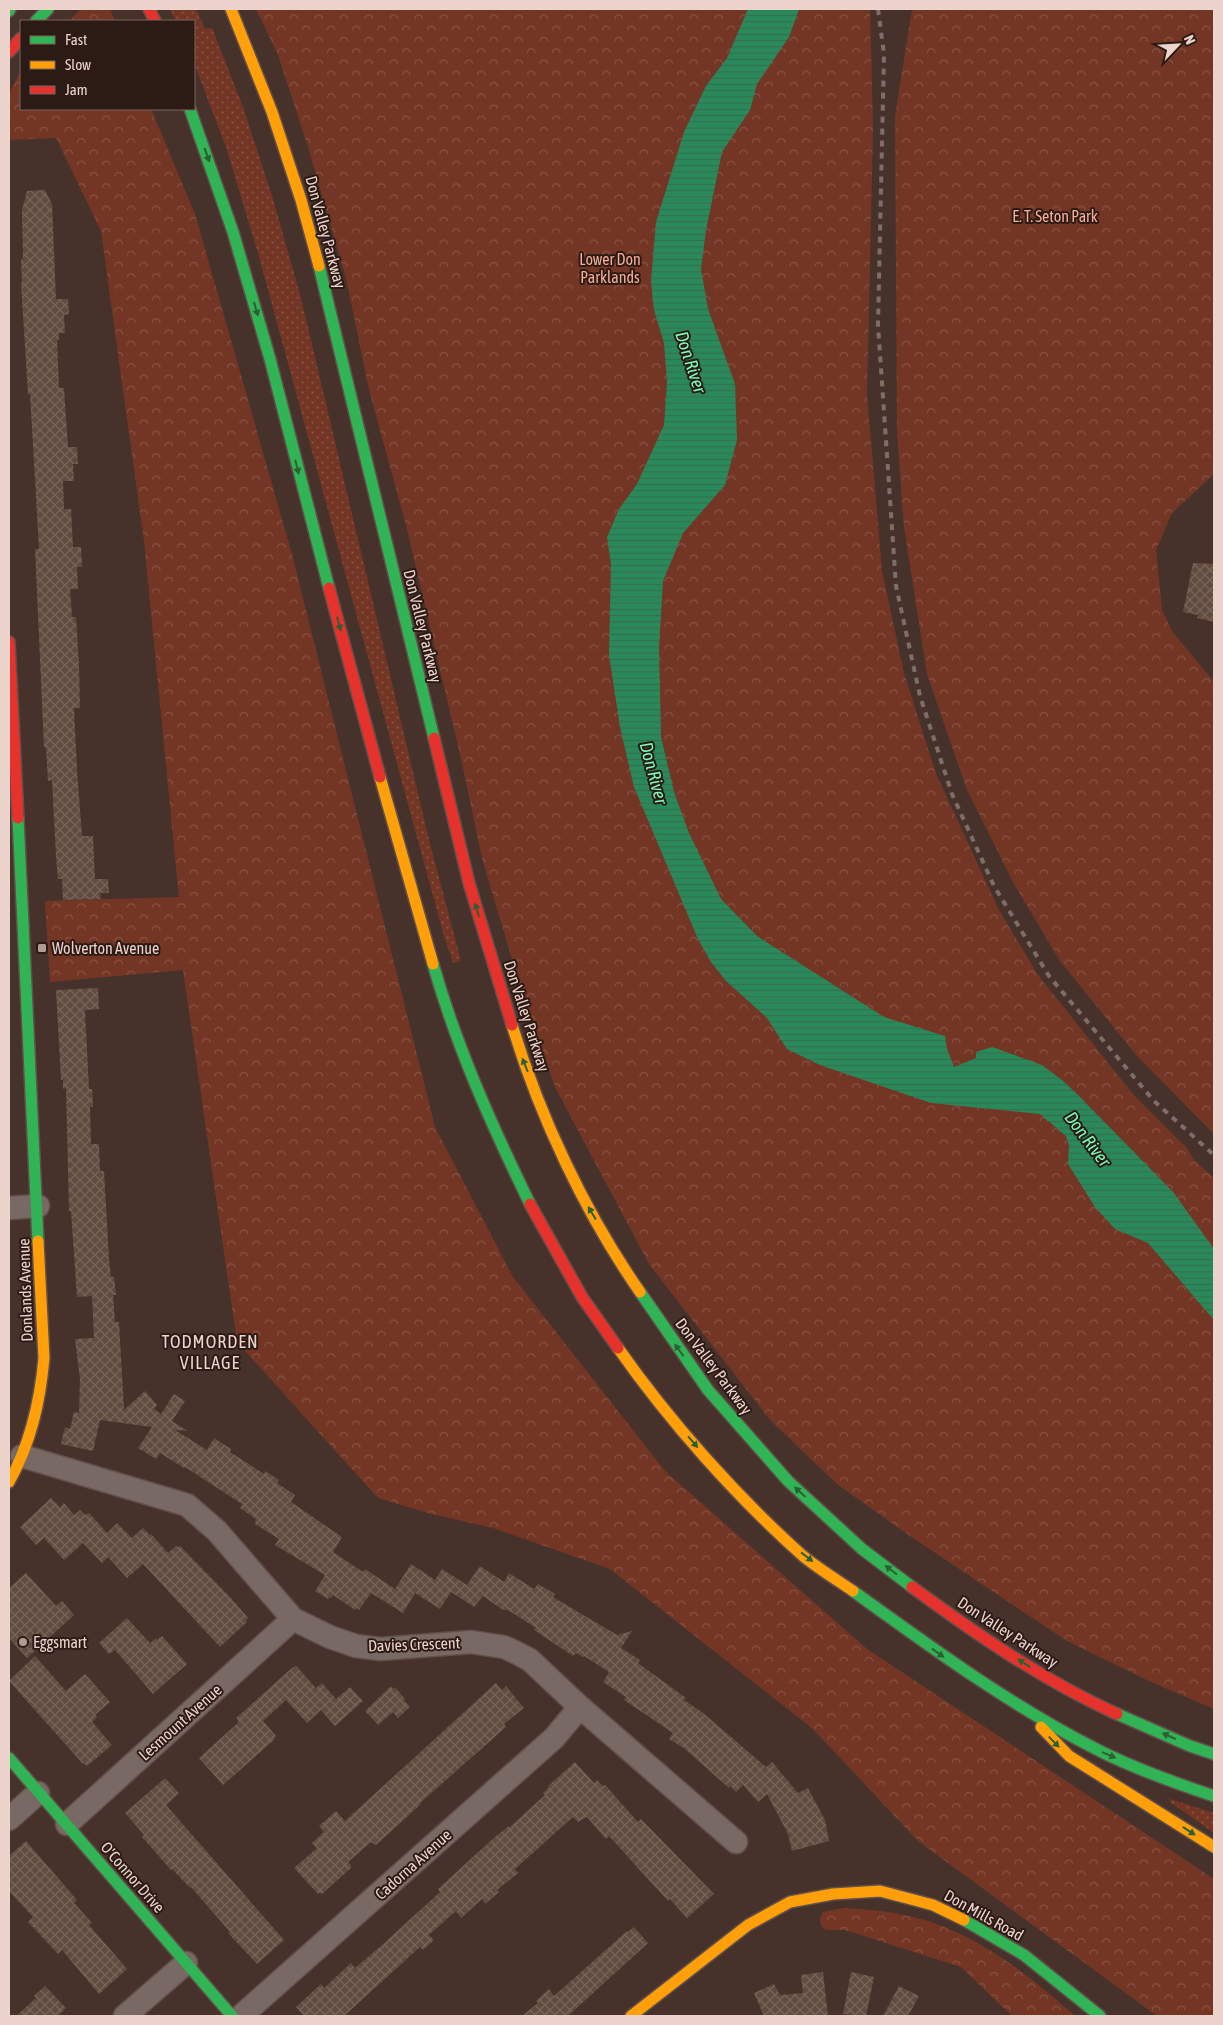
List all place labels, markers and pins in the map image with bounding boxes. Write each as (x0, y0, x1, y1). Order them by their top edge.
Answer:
place label: Wolverton Avenue (52, 939, 159, 957)
marker: Wolverton Avenue (36, 942, 48, 954)
place label: Eggsmart (33, 1633, 87, 1652)
marker: Eggsmart (17, 1636, 29, 1648)

